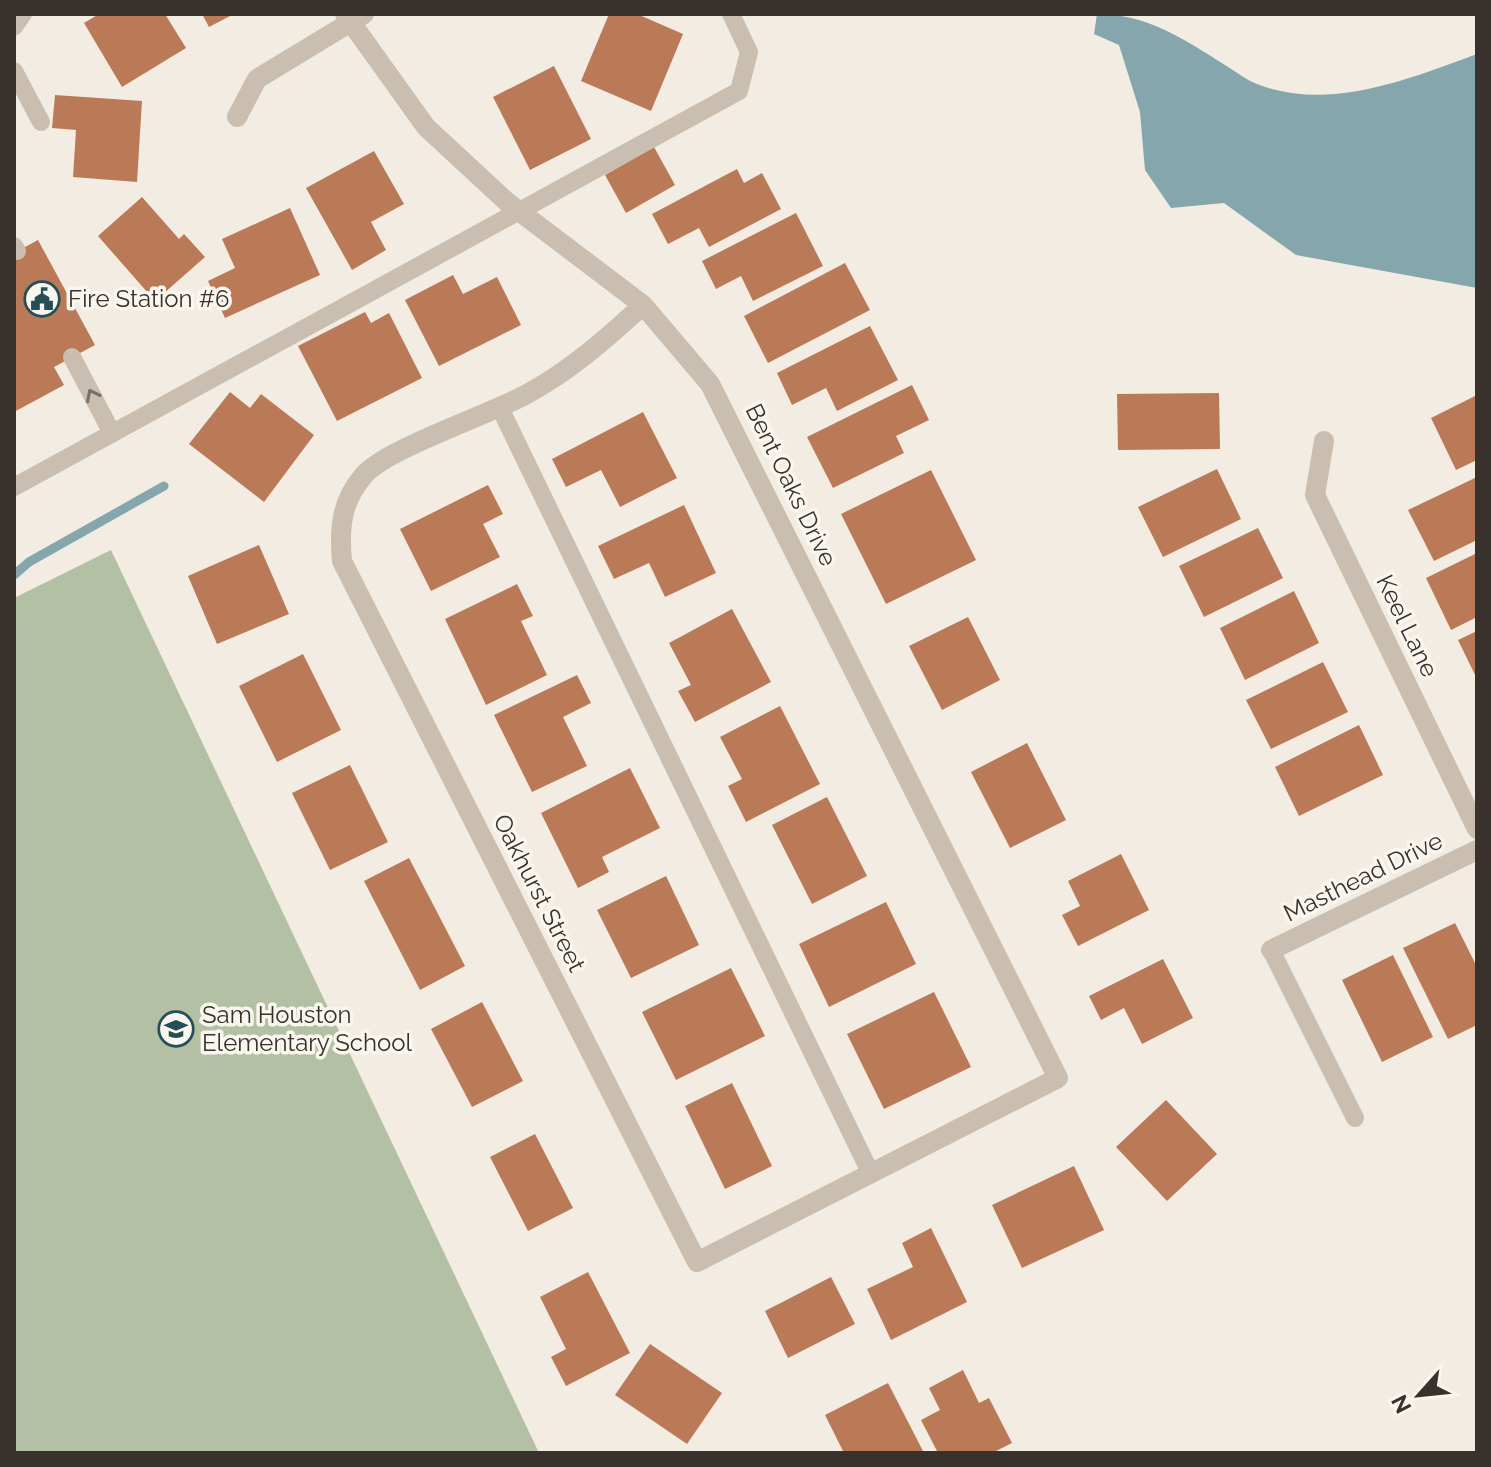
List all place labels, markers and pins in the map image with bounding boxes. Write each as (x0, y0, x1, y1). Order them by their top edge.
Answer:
public building icon: Fire Station #6 (23, 280, 61, 318)
place label: Fire Station #6 (68, 284, 229, 313)
place label: Sam Houston Elementary School (202, 1000, 413, 1057)
school or university icon: Sam Houston Elementary School (157, 1010, 195, 1048)

